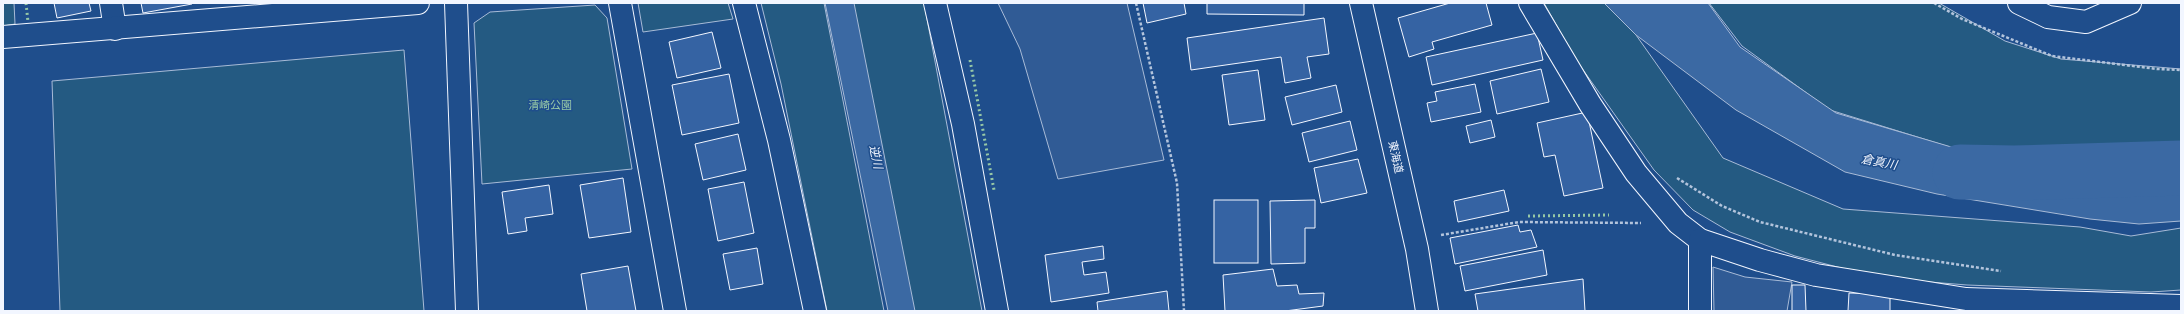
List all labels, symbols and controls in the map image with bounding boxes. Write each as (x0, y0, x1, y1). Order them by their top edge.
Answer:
park label: 清崎公園 (528, 98, 572, 112)
street label: 東海道 (1385, 139, 1407, 175)
water label: 逆川 (867, 144, 887, 172)
water label: 倉真川 (1860, 151, 1900, 173)

